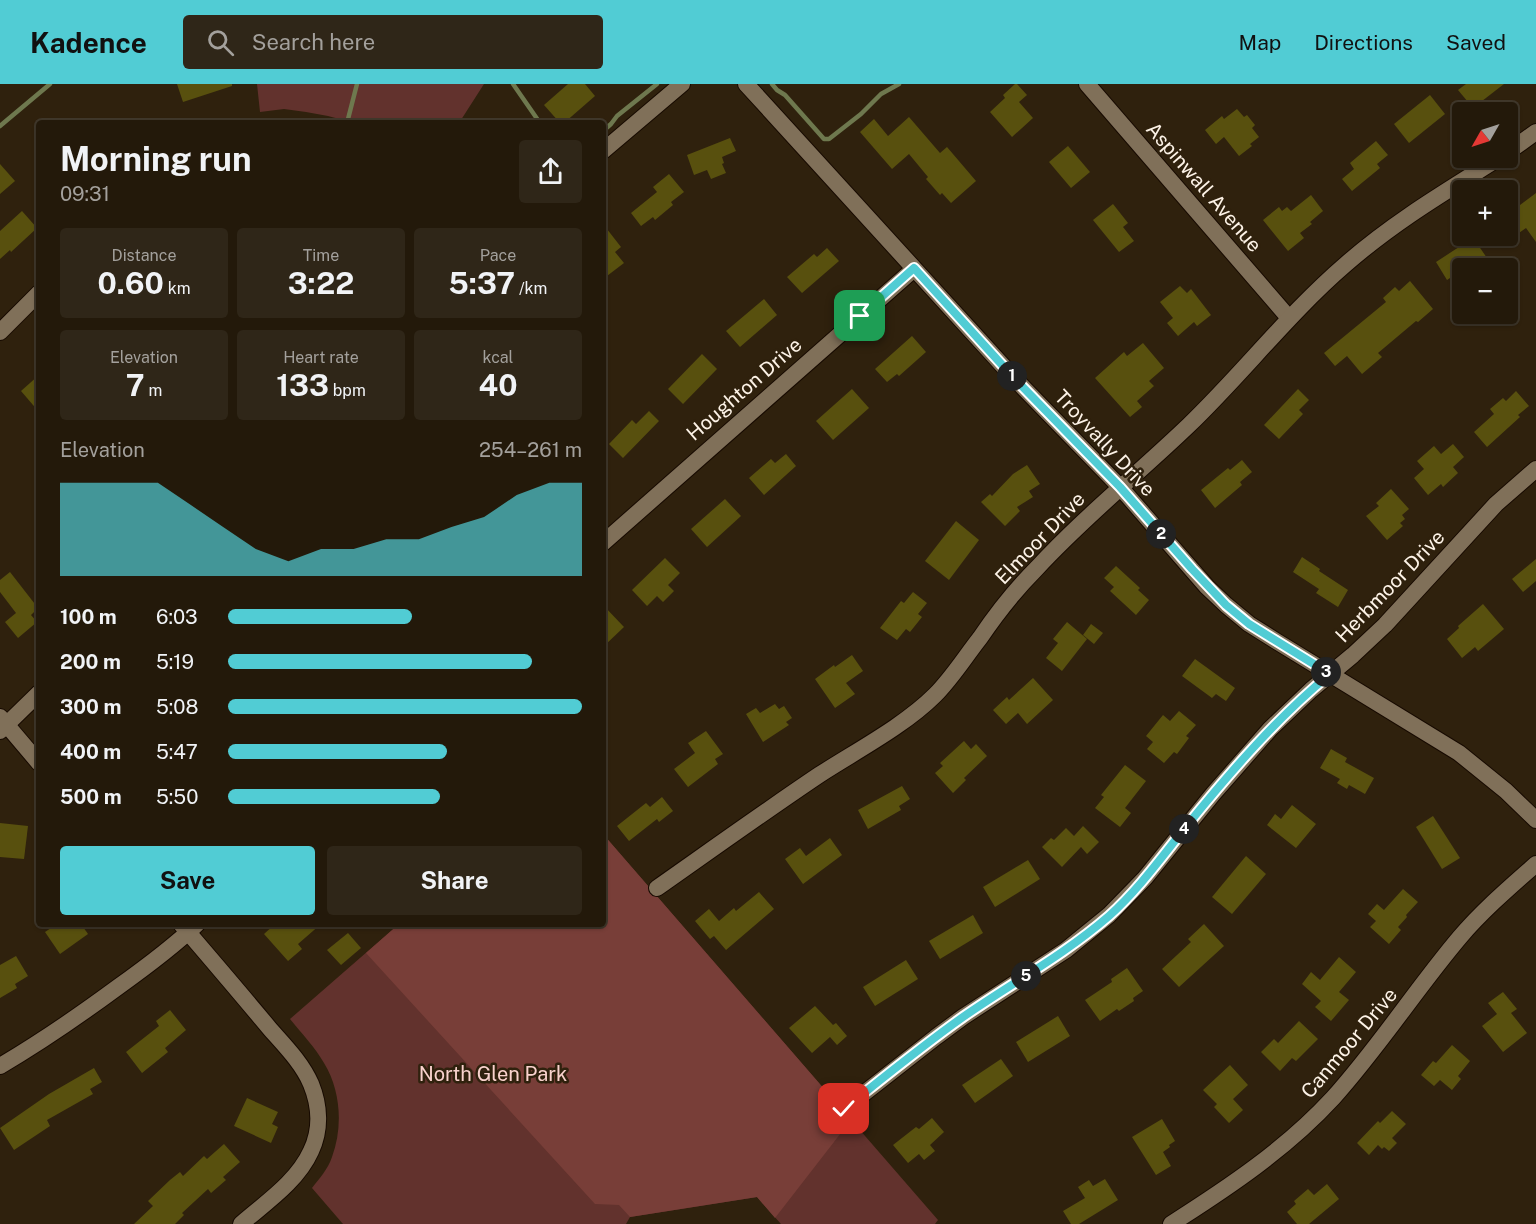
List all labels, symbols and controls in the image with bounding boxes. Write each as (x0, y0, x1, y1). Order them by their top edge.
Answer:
search box (183, 15, 603, 69)
text: Kadence (30, 26, 147, 59)
icon: search (204, 26, 237, 59)
text: Search here (252, 29, 375, 55)
text: Map (1239, 30, 1281, 55)
text: Directions (1314, 30, 1413, 55)
text: Saved (1446, 30, 1506, 55)
north arrow (1452, 102, 1518, 168)
map controls (1452, 102, 1518, 324)
street label: Aspinwall Avenue (1141, 117, 1267, 257)
text: Morning run (60, 140, 252, 178)
button: share (519, 140, 582, 203)
button: + (1452, 180, 1518, 246)
text: 09:31 (60, 182, 110, 206)
text: Distance (112, 246, 176, 265)
text: Time (303, 246, 339, 265)
text: Pace (480, 246, 516, 265)
button: − (1452, 258, 1518, 324)
text: 0.60 (97, 265, 164, 301)
text: 3:22 (288, 265, 354, 301)
text: 5:37 (449, 265, 515, 301)
text: km (164, 279, 191, 298)
text: /km (515, 279, 547, 298)
pin (834, 290, 885, 341)
icon: arrive (843, 299, 876, 332)
street label: Houghton Drive (682, 332, 806, 446)
text: Elevation (110, 348, 178, 367)
text: Heart rate (283, 348, 359, 367)
text: kcal (483, 348, 513, 367)
pin: 1 (997, 361, 1027, 391)
text: 1 (1009, 366, 1015, 385)
text: 7 (126, 367, 145, 403)
text: 133 (276, 367, 329, 403)
text: 40 (478, 367, 518, 403)
text: m (145, 381, 162, 400)
text: bpm (329, 381, 366, 400)
street label: Troyvally Drive (1050, 385, 1160, 501)
text: Elevation (60, 438, 145, 462)
text: 254–261 m (479, 438, 582, 462)
street label: Elmoor Drive (990, 487, 1090, 589)
pin: 2 (1146, 519, 1176, 549)
text: 2 (1156, 524, 1166, 543)
street label: Herbmoor Drive (1330, 525, 1450, 647)
text: 100 m (60, 605, 117, 629)
text: 6:03 (156, 605, 198, 629)
text: 200 m (60, 650, 121, 674)
text: 5:19 (156, 650, 194, 674)
pin: 3 (1311, 657, 1341, 687)
text: 3 (1321, 662, 1331, 681)
text: 300 m (60, 695, 121, 719)
text: 5:08 (156, 695, 198, 719)
text: 400 m (60, 740, 121, 764)
text: 5:47 (156, 740, 198, 764)
text: 500 m (60, 785, 122, 809)
text: 5:50 (156, 785, 198, 809)
pin: 4 (1169, 814, 1199, 844)
text: 4 (1179, 819, 1189, 838)
button: Save (60, 846, 315, 915)
button: Share (327, 846, 582, 915)
pin: 5 (1011, 961, 1041, 991)
text: 5 (1021, 966, 1031, 985)
street label: Canmoor Drive (1296, 983, 1402, 1103)
park label: North Glen Park (419, 1062, 567, 1086)
pin (818, 1083, 869, 1134)
icon: check (827, 1092, 860, 1125)

